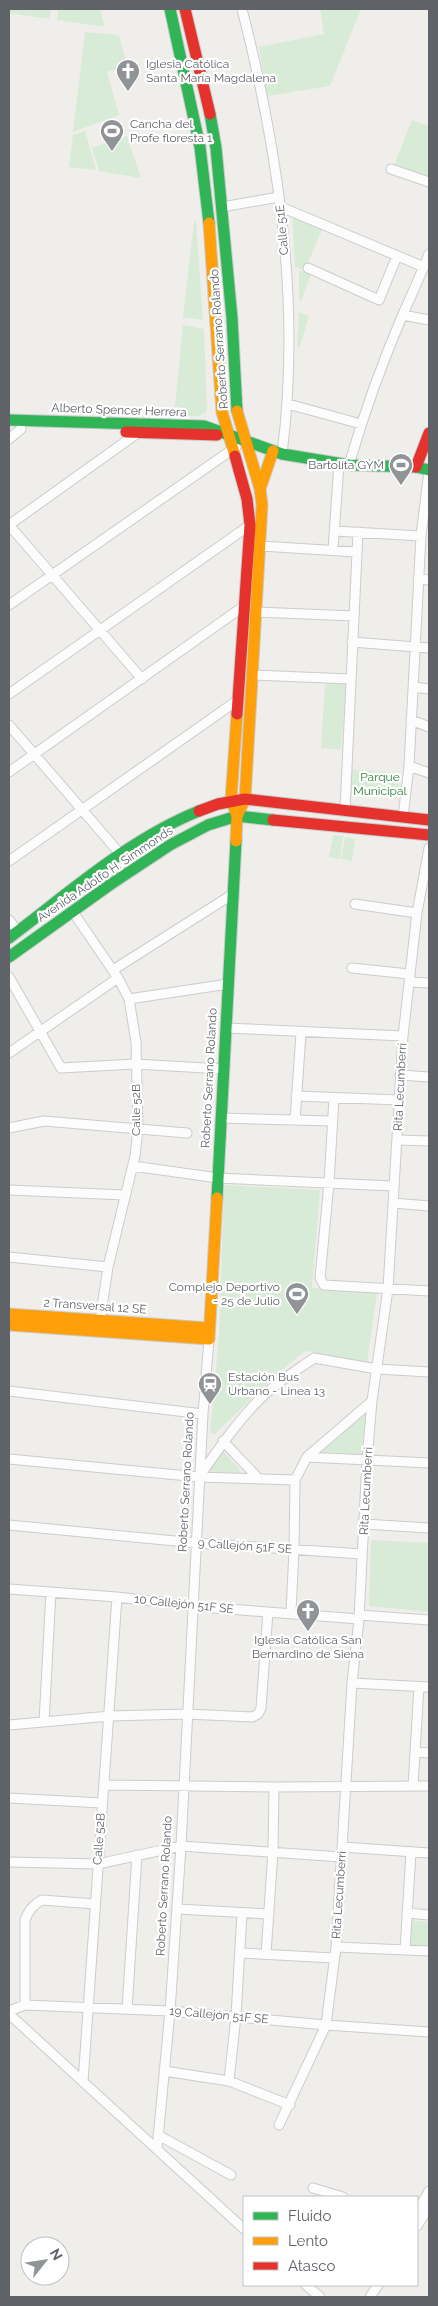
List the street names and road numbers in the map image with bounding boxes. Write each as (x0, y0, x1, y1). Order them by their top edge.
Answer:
street label: Calle 51E (273, 204, 291, 256)
street label: Roberto Serrano Rolando (207, 269, 231, 409)
street label: Alberto Spencer Herrera (51, 401, 187, 419)
street label: Avenida Adolfo H. Simmonds (35, 823, 176, 925)
street label: Roberto Serrano Rolando (198, 1008, 220, 1148)
street label: Rita Lecumberri (391, 1043, 409, 1131)
street label: Calle 52B (129, 1084, 143, 1136)
street label: 2 Transversal 12 SE (43, 1295, 147, 1317)
street label: Roberto Serrano Rolando (175, 1412, 197, 1552)
street label: Rita Lecumberri (357, 1447, 375, 1535)
street label: 9 Callejón 51F SE (197, 1536, 293, 1556)
street label: 10 Callejón 51F SE (134, 1592, 234, 1616)
street label: Calle 52B (90, 1812, 108, 1866)
street label: Roberto Serrano Rolando (153, 1816, 175, 1956)
street label: Rita Lecumberri (329, 1851, 349, 1939)
street label: 19 Callejón 51F SE (169, 2004, 269, 2026)

